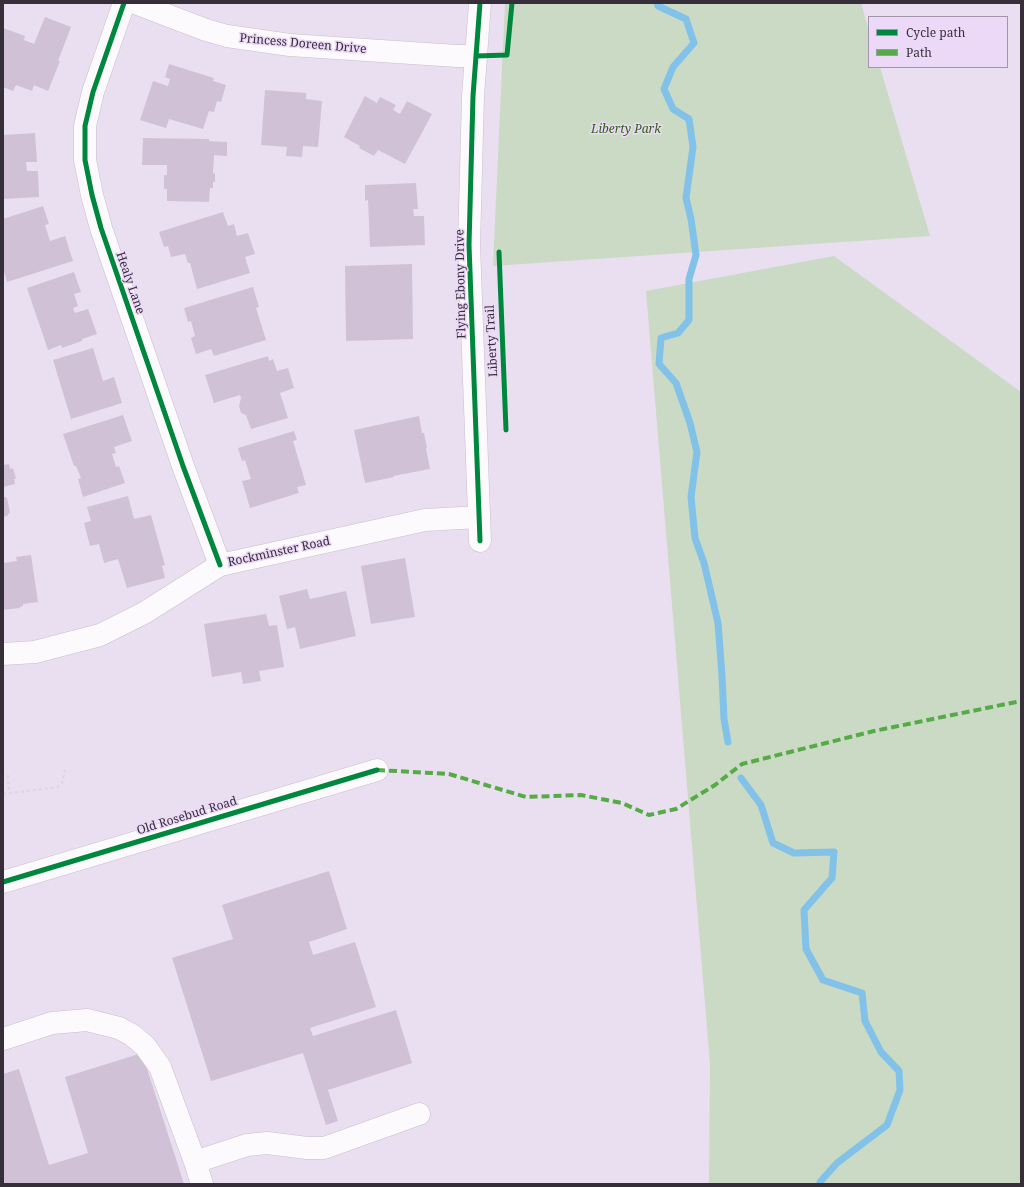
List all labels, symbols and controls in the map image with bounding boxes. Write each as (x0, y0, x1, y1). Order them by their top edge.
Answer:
legend (868, 16, 1008, 68)
text: Cycle path (906, 24, 965, 41)
street label: Princess Doreen Drive (239, 31, 367, 57)
text: Path (906, 44, 932, 61)
park label: Liberty Park (591, 123, 661, 137)
street label: Flying Ebony Drive (453, 229, 469, 339)
street label: Healy Lane (113, 250, 147, 316)
street label: Liberty Trail (483, 305, 501, 377)
street label: Rockminster Road (226, 534, 332, 570)
street label: Old Rosebud Road (135, 794, 239, 838)

